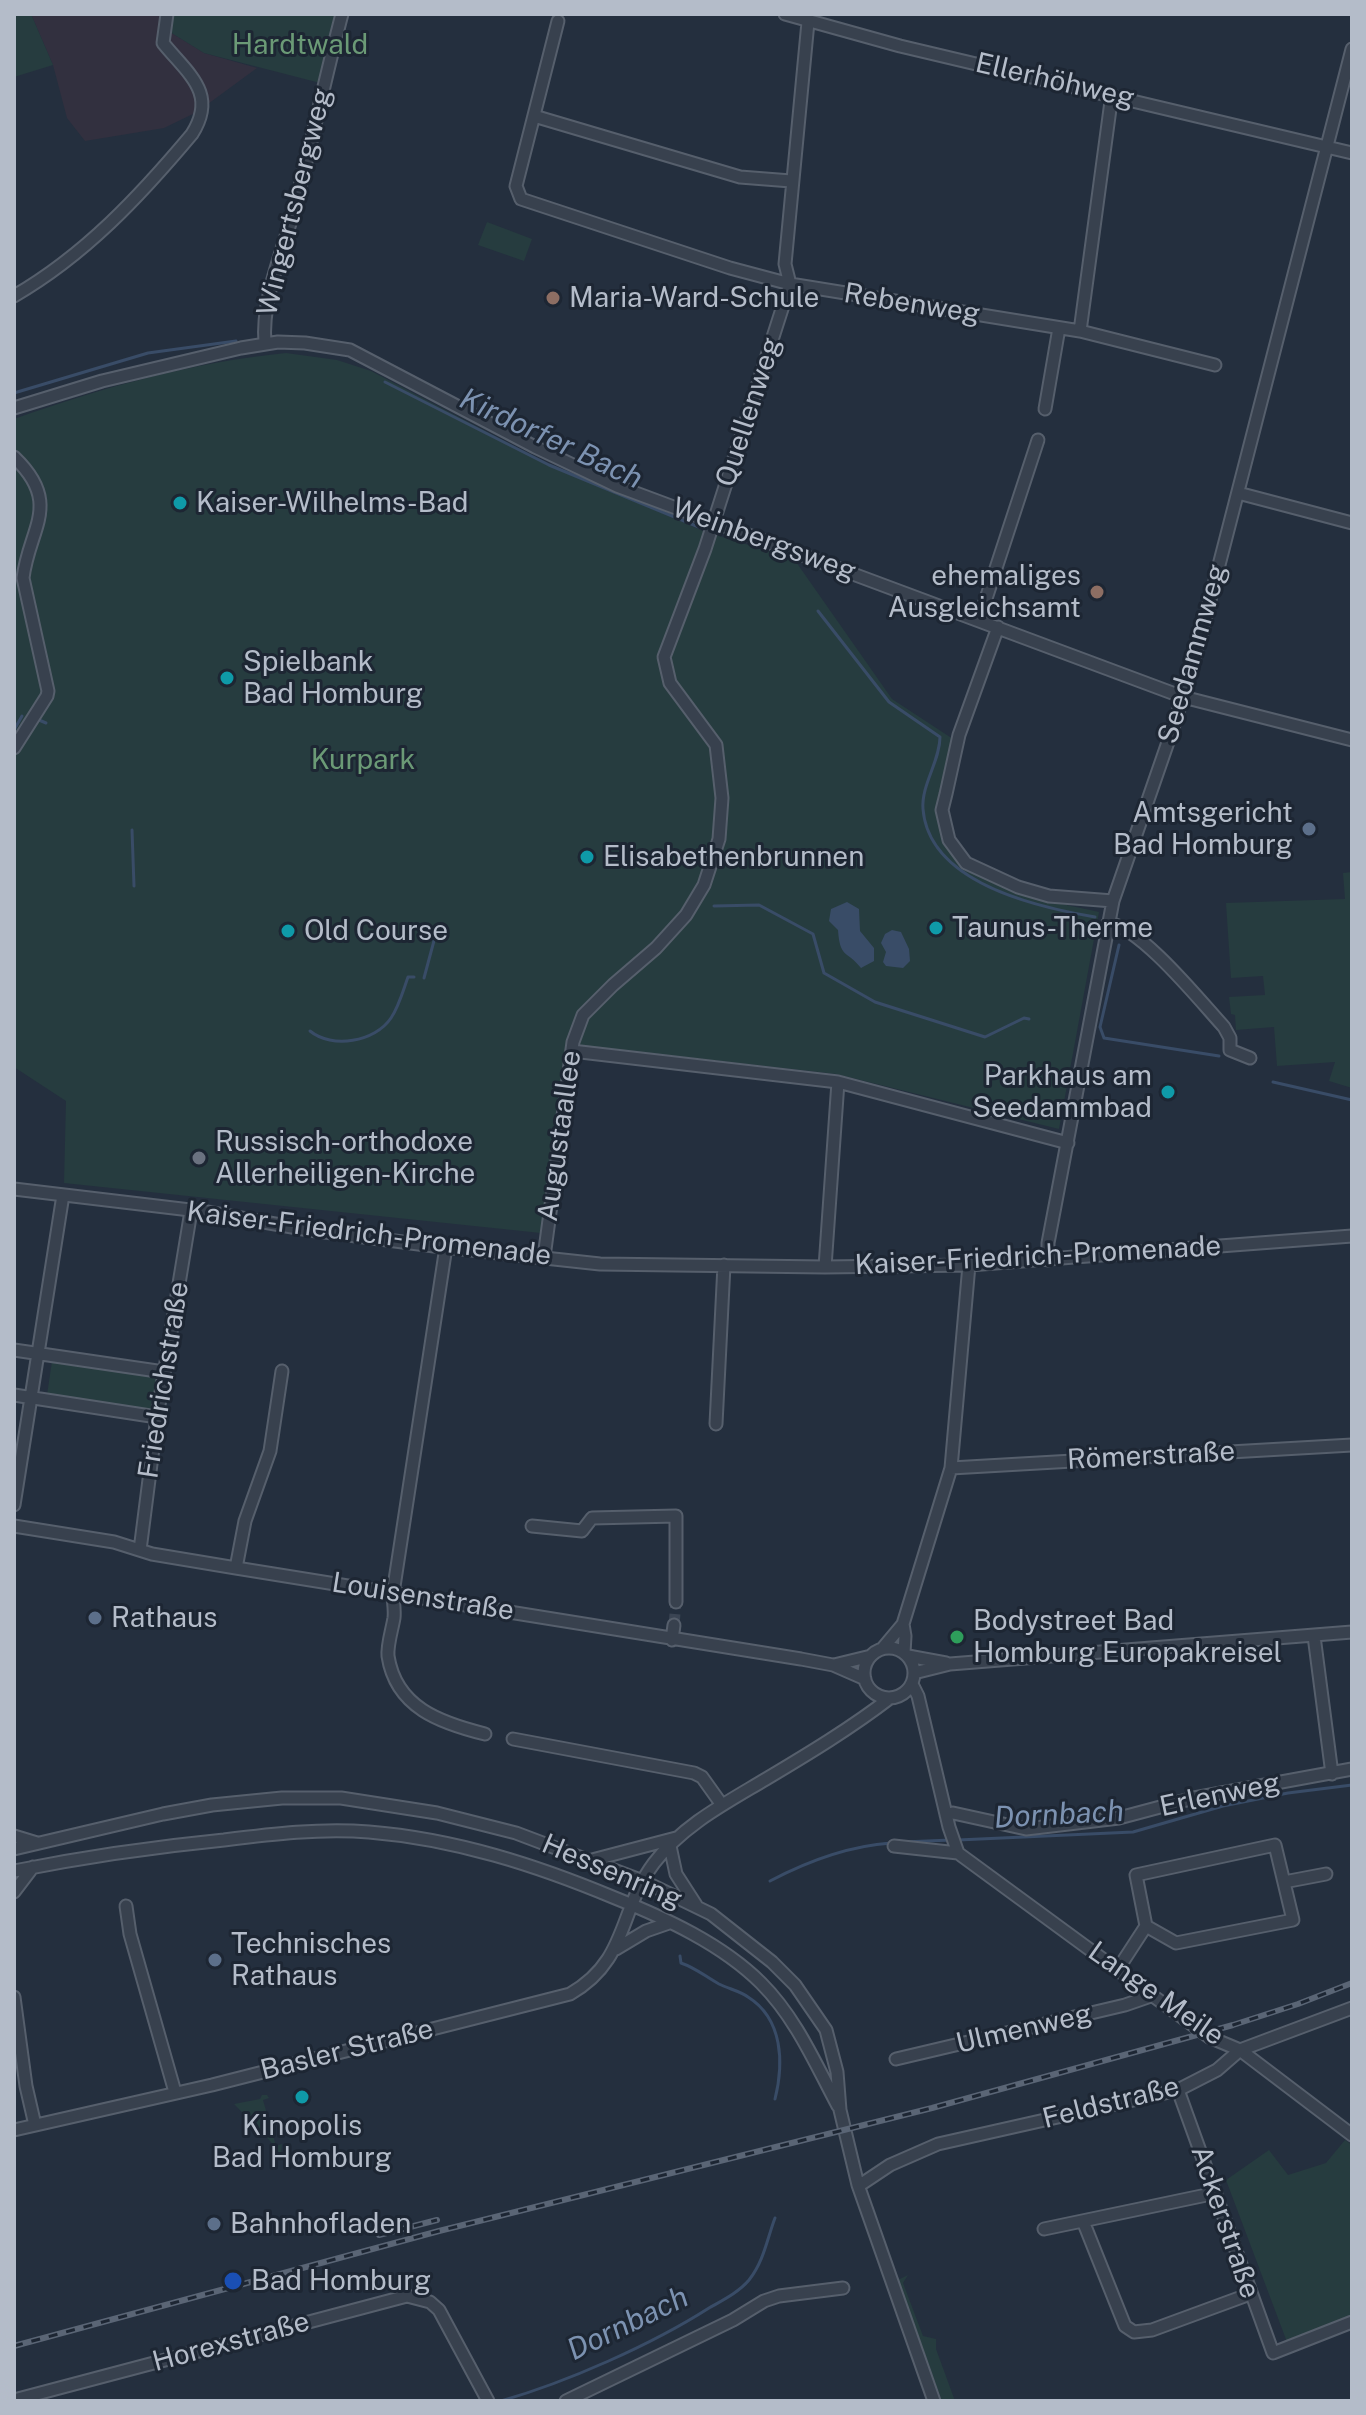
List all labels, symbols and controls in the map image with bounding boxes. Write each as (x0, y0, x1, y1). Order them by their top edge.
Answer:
park label: Hardtwald (232, 28, 368, 62)
street label: Ellerhöhweg (972, 46, 1138, 116)
street label: Wingertsbergweg (250, 85, 340, 319)
street label: Rebenweg (842, 277, 982, 331)
place label: Maria-Ward-Schule (569, 281, 819, 315)
marker: Maria-Ward-Schule (544, 289, 562, 307)
street label: Quellenweg (709, 333, 789, 491)
water label: Kirdorfer Bach (454, 381, 648, 497)
place label: Kaiser-Wilhelms-Bad (196, 486, 469, 520)
street label: Weinbergsweg (667, 491, 861, 589)
marker: Kaiser-Wilhelms-Bad (171, 494, 189, 512)
place label: ehemaliges Ausgleichsamt (888, 559, 1081, 625)
street label: Seedammweg (1151, 560, 1235, 748)
marker: ehemaliges Ausgleichsamt (1088, 583, 1106, 601)
place label: Spielbank Bad Homburg (243, 645, 423, 711)
marker: Spielbank Bad Homburg (218, 669, 236, 687)
park label: Kurpark (311, 743, 415, 777)
place label: Amtsgericht Bad Homburg (1113, 796, 1293, 862)
marker: Amtsgericht Bad Homburg (1300, 820, 1318, 838)
place label: Elisabethenbrunnen (603, 840, 864, 874)
marker: Elisabethenbrunnen (578, 848, 596, 866)
place label: Taunus-Therme (952, 911, 1153, 945)
place label: Old Course (304, 914, 448, 948)
marker: Taunus-Therme (927, 919, 945, 937)
marker: Old Course (279, 922, 297, 940)
street label: Augustaallee (531, 1048, 589, 1224)
place label: Parkhaus am Seedammbad (972, 1059, 1152, 1125)
marker: Parkhaus am Seedammbad (1159, 1083, 1177, 1101)
place label: Russisch-orthodoxe Allerheiligen-Kirche (215, 1125, 475, 1191)
marker: Russisch-orthodoxe Allerheiligen-Kirche (190, 1149, 208, 1167)
street label: Kaiser-Friedrich-Promenade (185, 1195, 553, 1273)
street label: Kaiser-Friedrich-Promenade (854, 1230, 1222, 1282)
street label: Friedrichstraße (132, 1279, 196, 1481)
street label: Römerstraße (1066, 1435, 1236, 1477)
street label: Louisenstraße (330, 1566, 516, 1628)
place label: Rathaus (111, 1601, 217, 1635)
place label: Bodystreet Bad Homburg Europakreisel (973, 1604, 1282, 1670)
marker: Rathaus (86, 1609, 104, 1627)
marker: Bodystreet Bad Homburg Europakreisel (948, 1628, 966, 1646)
street label: Erlenweg (1157, 1766, 1283, 1824)
water label: Dornbach (993, 1794, 1125, 1836)
street label: Hessenring (537, 1827, 687, 1917)
place label: Technisches Rathaus (231, 1927, 391, 1993)
street label: Lange Meile (1082, 1935, 1230, 2053)
marker: Technisches Rathaus (206, 1951, 224, 1969)
street label: Ulmenweg (953, 1997, 1095, 2061)
street label: Basler Straße (257, 2012, 437, 2088)
street label: Feldstraße (1039, 2070, 1183, 2136)
marker: Kinopolis Bad Homburg (293, 2088, 311, 2106)
place label: Kinopolis Bad Homburg (212, 2109, 392, 2175)
street label: Ackerstraße (1183, 2141, 1267, 2303)
place label: Bahnhofladen (230, 2207, 412, 2241)
marker: Bahnhofladen (205, 2215, 223, 2233)
place label: Bad Homburg (251, 2264, 431, 2298)
marker: Bad Homburg (222, 2270, 244, 2292)
water label: Dornbach (562, 2279, 694, 2369)
street label: Horexstraße (149, 2305, 313, 2379)

